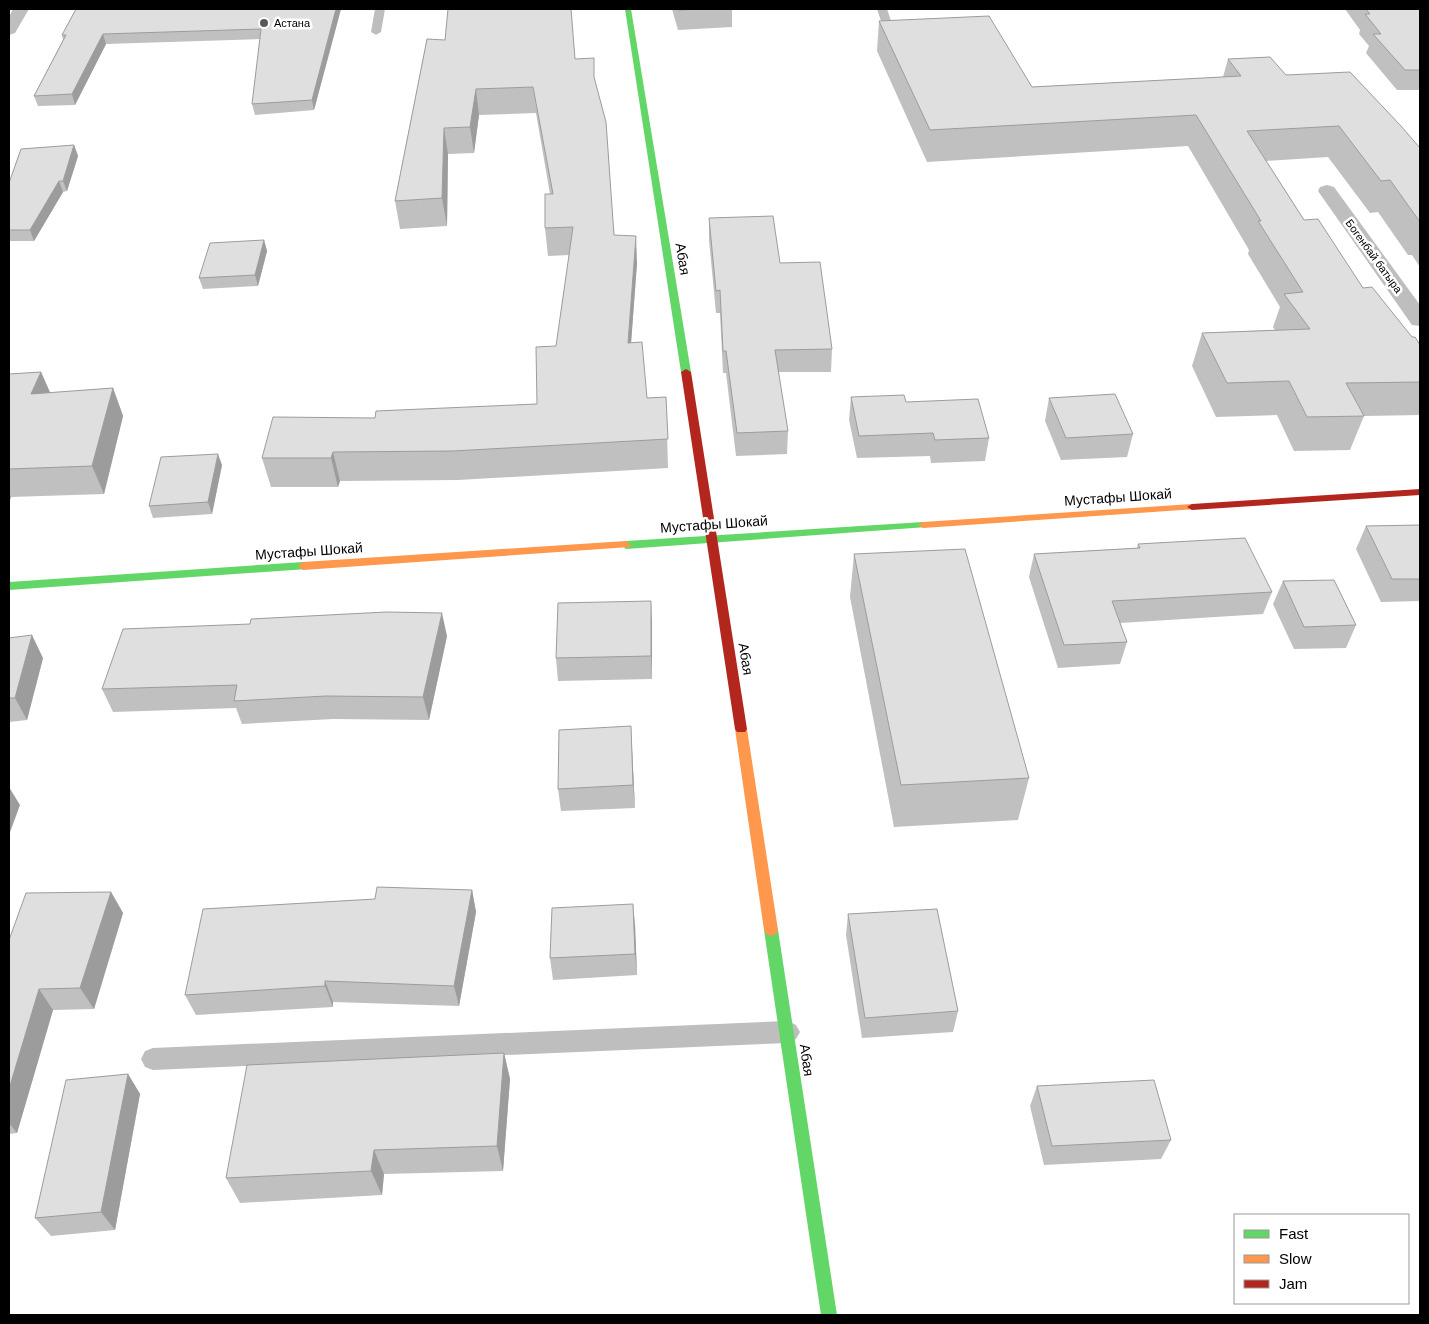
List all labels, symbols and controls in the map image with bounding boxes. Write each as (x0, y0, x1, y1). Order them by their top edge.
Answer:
marker: Астана (258, 17, 270, 29)
place label: Астана (274, 17, 311, 29)
street label: Богенбай батыра (1343, 217, 1405, 296)
street label: Абая (673, 242, 693, 276)
street label: Мустафы Шокай (1064, 485, 1172, 509)
street label: Мустафы Шокай (660, 512, 768, 536)
street label: Мустафы Шокай (255, 539, 363, 563)
street label: Абая (736, 642, 756, 676)
street label: Абая (797, 1043, 817, 1077)
legend (1234, 1214, 1409, 1304)
text: Fast (1279, 1225, 1309, 1242)
text: Slow (1279, 1250, 1312, 1267)
text: Jam (1279, 1275, 1307, 1292)

